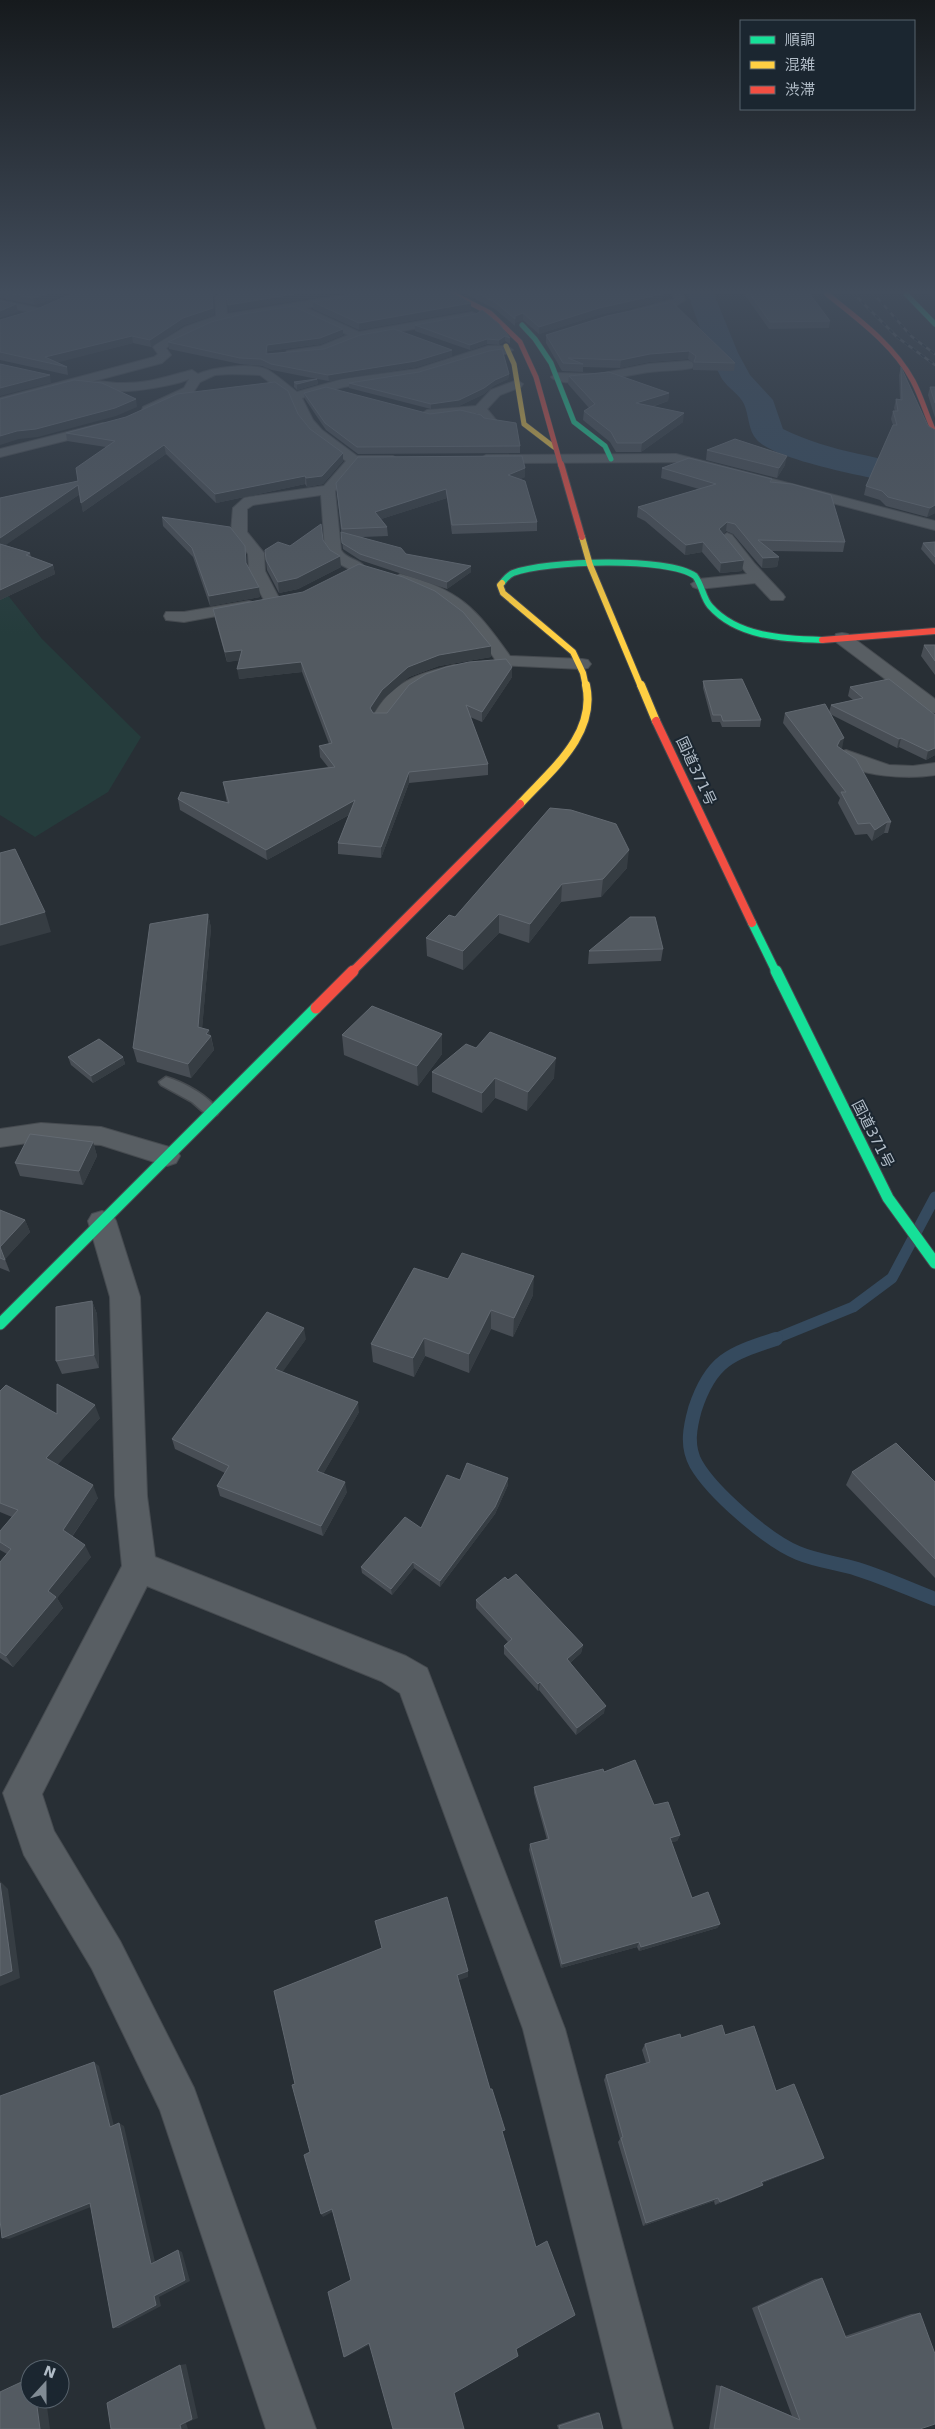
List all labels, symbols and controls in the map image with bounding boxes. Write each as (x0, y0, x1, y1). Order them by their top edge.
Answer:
legend (740, 20, 915, 110)
text: 順調 (785, 31, 815, 49)
text: 混雑 (785, 56, 815, 74)
text: 渋滞 (785, 81, 815, 99)
street label: 国道371号 (672, 734, 720, 808)
street label: 国道371号 (848, 1097, 898, 1171)
north arrow (20, 2359, 70, 2409)
text: N (41, 2362, 58, 2381)

